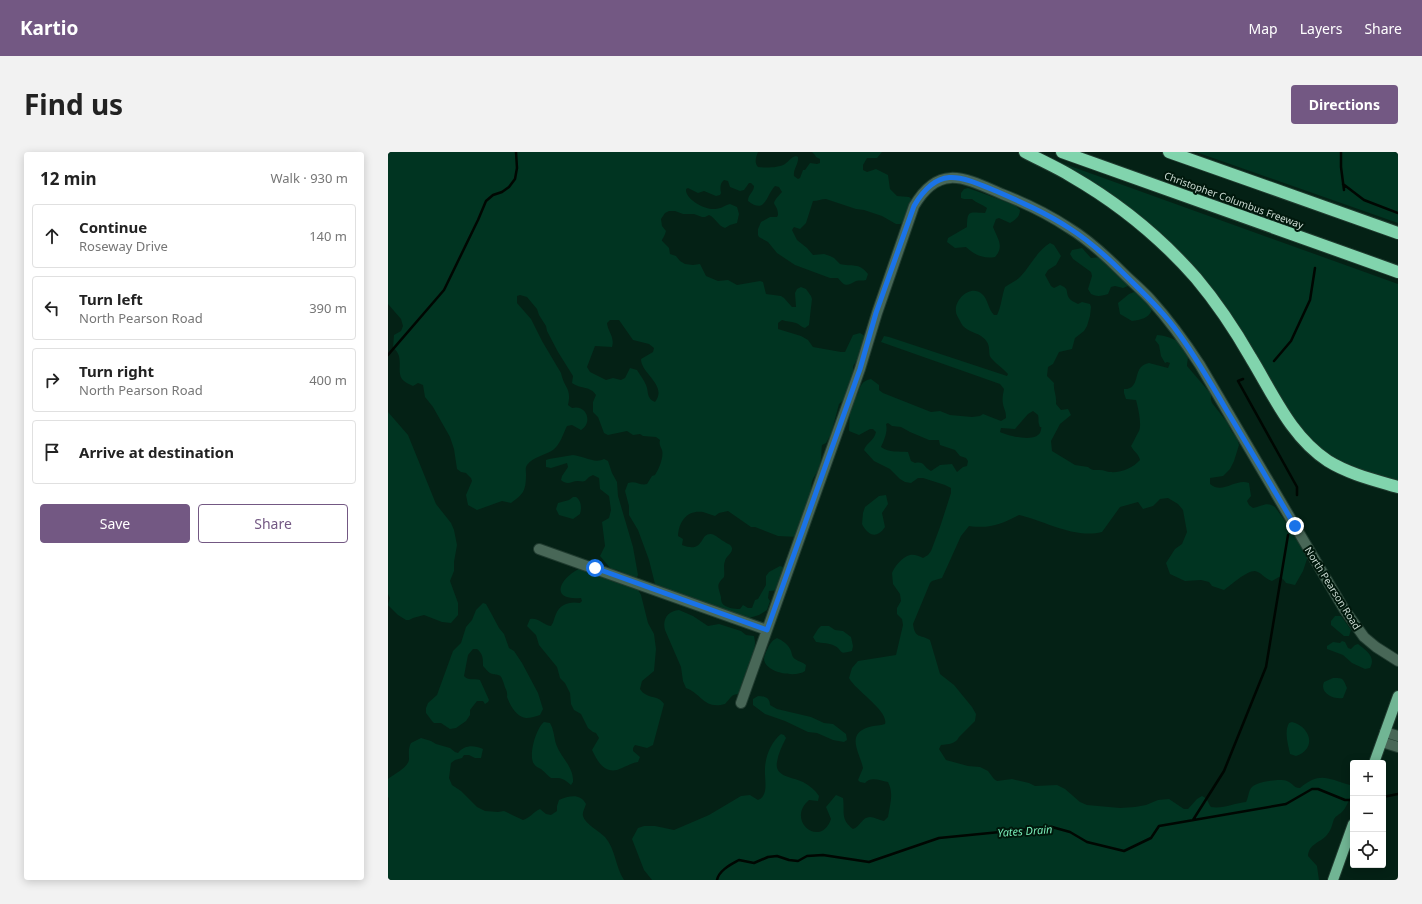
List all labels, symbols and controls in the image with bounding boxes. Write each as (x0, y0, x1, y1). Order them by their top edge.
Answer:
text: Kartio (20, 15, 78, 41)
text: Map (1249, 19, 1278, 38)
text: Layers (1300, 19, 1342, 38)
text: Share (1364, 19, 1402, 38)
text: Find us (24, 85, 123, 123)
button: Directions (1291, 85, 1398, 124)
text: 12 min (40, 167, 97, 190)
street label: Christopher Columbus Freeway (1162, 168, 1306, 232)
text: Walk · 930 m (270, 169, 348, 187)
text: Continue (79, 217, 147, 237)
icon: ahead (41, 225, 63, 247)
text: 140 m (309, 227, 347, 245)
text: Roseway Drive (79, 237, 168, 255)
text: Turn left (79, 289, 143, 309)
icon: left (41, 297, 63, 319)
text: 390 m (309, 299, 347, 317)
text: North Pearson Road (79, 309, 203, 327)
text: Turn right (79, 361, 154, 381)
icon: right (41, 369, 63, 391)
text: 400 m (309, 371, 347, 389)
text: North Pearson Road (79, 381, 203, 399)
icon: arrive (41, 441, 63, 463)
text: Arrive at destination (79, 442, 234, 462)
button: Save (40, 504, 190, 543)
button: Share (198, 504, 348, 543)
route end (1286, 517, 1304, 535)
street label: North Pearson Road (1302, 544, 1364, 632)
route start (586, 559, 604, 577)
map controls (1350, 760, 1386, 868)
button: + (1350, 760, 1386, 796)
button: − (1350, 796, 1386, 832)
water label: Yates Drain (997, 821, 1053, 840)
button: locate (1350, 832, 1386, 868)

